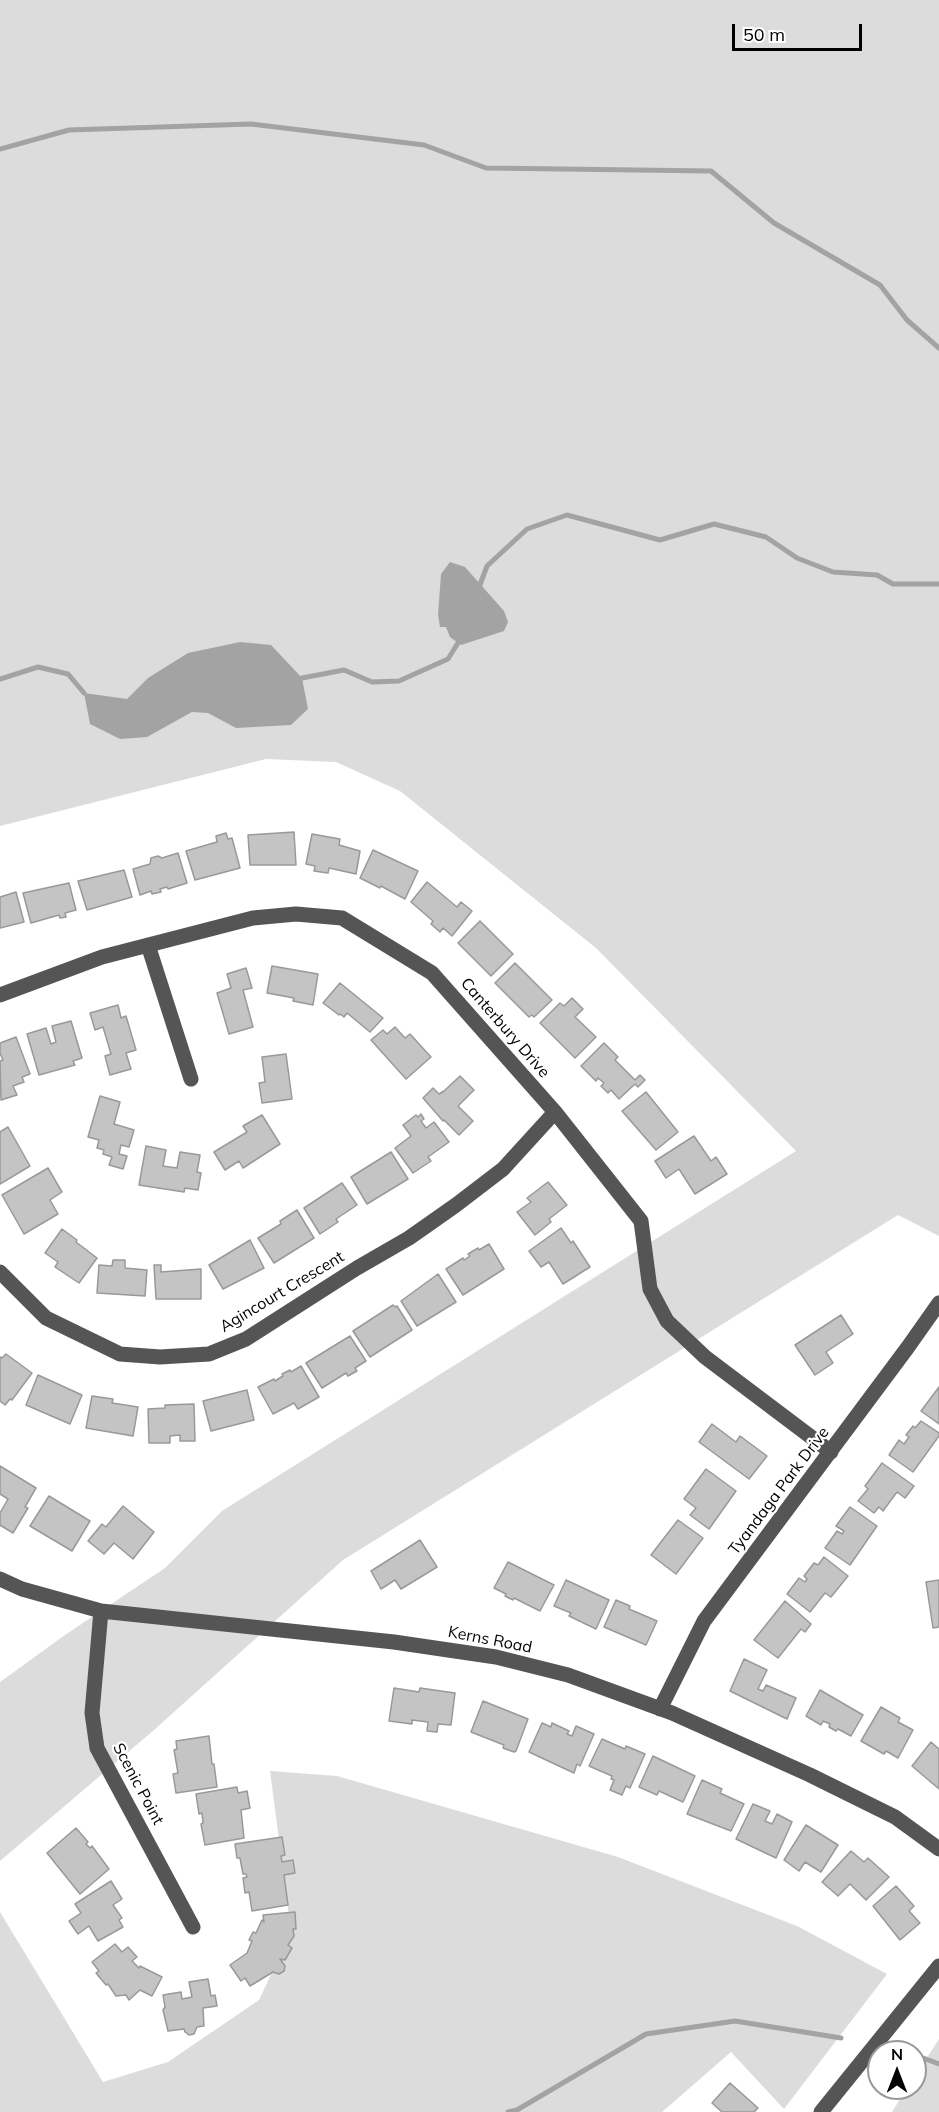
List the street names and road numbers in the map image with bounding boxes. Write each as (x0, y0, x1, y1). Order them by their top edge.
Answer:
street label: Canterbury Drive (456, 974, 554, 1082)
street label: Agincourt Crescent (216, 1247, 348, 1337)
street label: Tyandaga Park Drive (725, 1423, 833, 1559)
street label: Kerns Road (446, 1622, 534, 1658)
street label: Scenic Point (108, 1740, 168, 1828)

